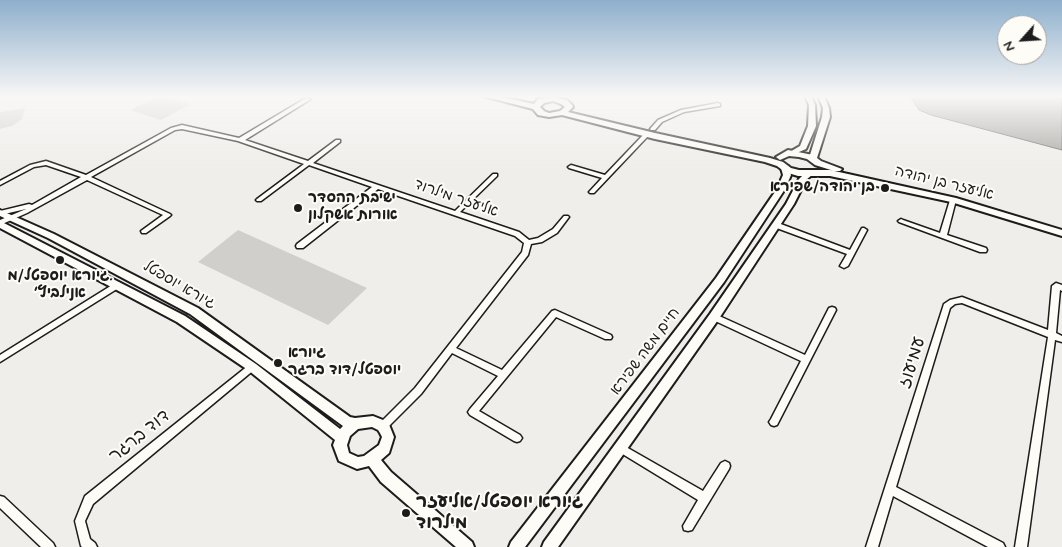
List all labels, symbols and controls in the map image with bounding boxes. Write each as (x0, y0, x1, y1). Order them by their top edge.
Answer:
north arrow (997, 15, 1047, 65)
text: N (999, 38, 1020, 54)
street label: אליעזר בן יהודה (893, 163, 995, 205)
street label: אליעזר מילרוד (412, 176, 500, 222)
place label: בן יהודה/שפירא (770, 179, 875, 197)
marker: בן יהודה/שפירא (879, 182, 891, 194)
place label: ישיבת ההסדר אורות אשקלון (308, 190, 398, 225)
marker: ישיבת ההסדר אורות אשקלון (292, 202, 304, 214)
marker: גיורא יוספטל/מ. אנילביץ׳ (54, 254, 66, 266)
street label: גיורא יוספטל (140, 258, 218, 314)
place label: גיורא יוספטל/מ. אנילביץ׳ (7, 268, 113, 303)
street label: חיים משה שפירא (607, 305, 685, 399)
street label: עמיעוז (895, 335, 931, 391)
place label: גיורא יוספטל/דוד ברגר (288, 345, 401, 380)
marker: גיורא יוספטל/דוד ברגר (272, 357, 284, 369)
street label: דוד ברגר (105, 406, 175, 468)
place label: גיורא יוספטל/אליעזר מילרוד (416, 492, 583, 534)
marker: גיורא יוספטל/אליעזר מילרוד (400, 507, 412, 519)

